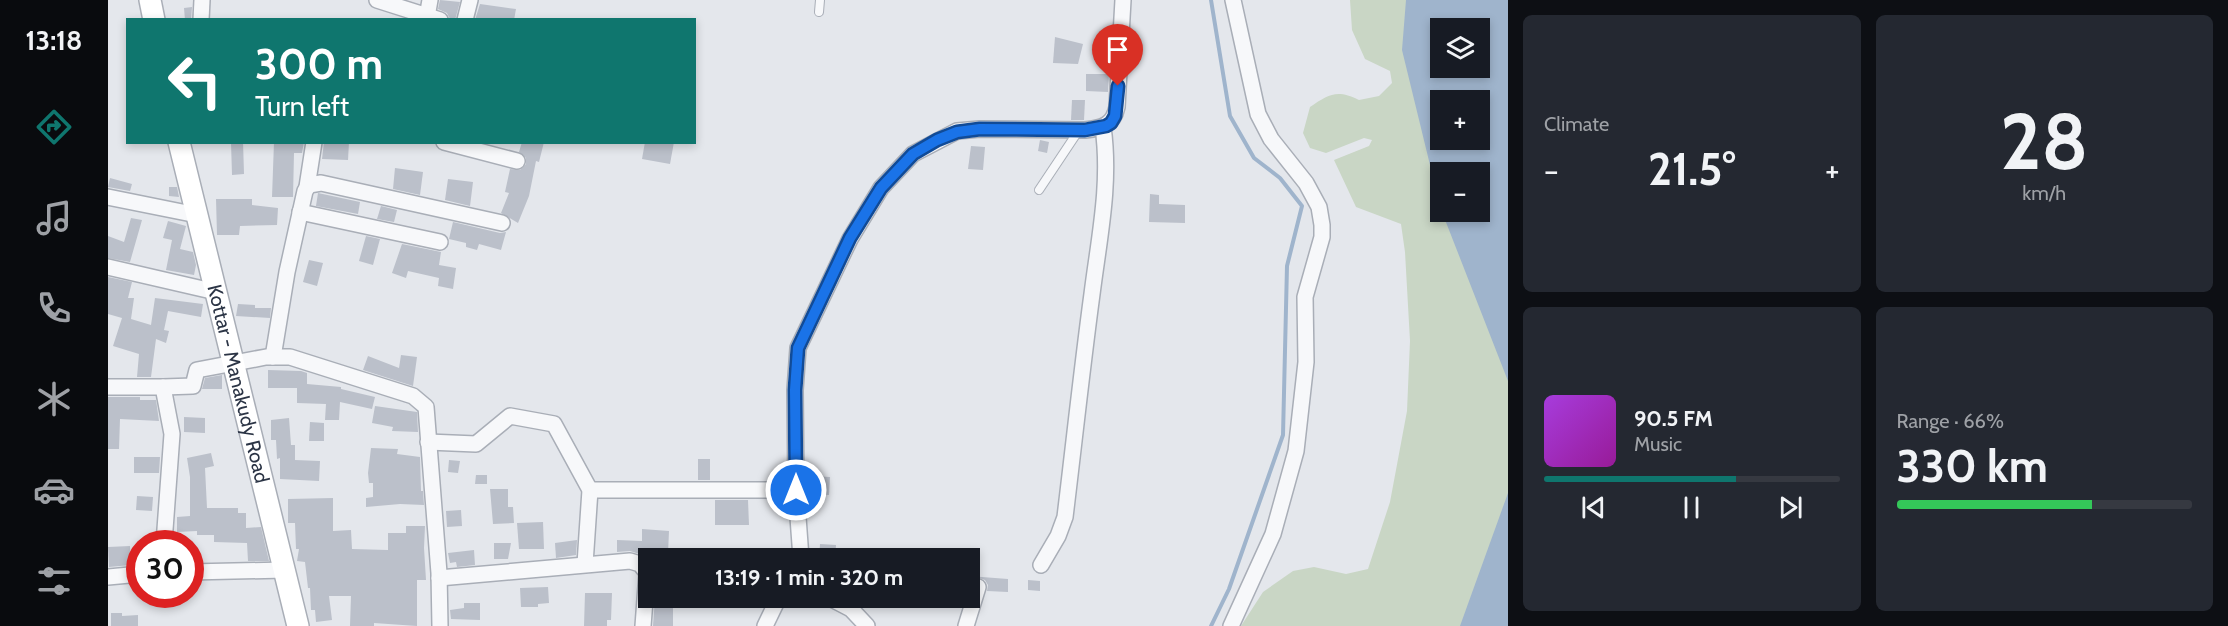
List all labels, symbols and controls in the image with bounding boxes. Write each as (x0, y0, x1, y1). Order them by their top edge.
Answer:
map controls (1430, 18, 1490, 222)
button: layers (1430, 18, 1490, 78)
text: 13:18 (26, 24, 82, 57)
pin (1092, 24, 1143, 86)
icon: arrive (1101, 33, 1134, 66)
text: 300 m (255, 38, 383, 90)
icon: left (156, 42, 234, 120)
text: Turn left (255, 90, 349, 123)
button: + (1430, 90, 1490, 150)
text: 28 (2000, 94, 2088, 189)
icon: directions (33, 106, 75, 148)
text: Climate (1544, 112, 1609, 136)
text: 21.5° (1648, 142, 1736, 196)
text: − (1544, 150, 1559, 190)
text: + (1825, 150, 1839, 190)
button: − (1430, 162, 1490, 222)
text: km/h (2022, 181, 2066, 205)
icon: music (33, 197, 75, 239)
street label: Kottar - Manakudy Road (202, 282, 274, 485)
icon: phone (33, 287, 75, 329)
icon: climate (33, 378, 75, 420)
text: 90.5 FM (1634, 405, 1713, 432)
text: Range · 66% (1897, 409, 2004, 433)
text: Music (1634, 432, 1682, 456)
text: 330 km (1897, 439, 2048, 493)
position arrow (764, 458, 828, 522)
icon: car (33, 469, 75, 511)
icon: previous (1577, 491, 1610, 524)
icon: pause (1675, 491, 1708, 524)
icon: next (1774, 491, 1807, 524)
speed limit sign: 30 (126, 530, 204, 608)
icon: filters (33, 560, 75, 602)
text: 13:19 · 1 min · 320 m (715, 564, 903, 591)

